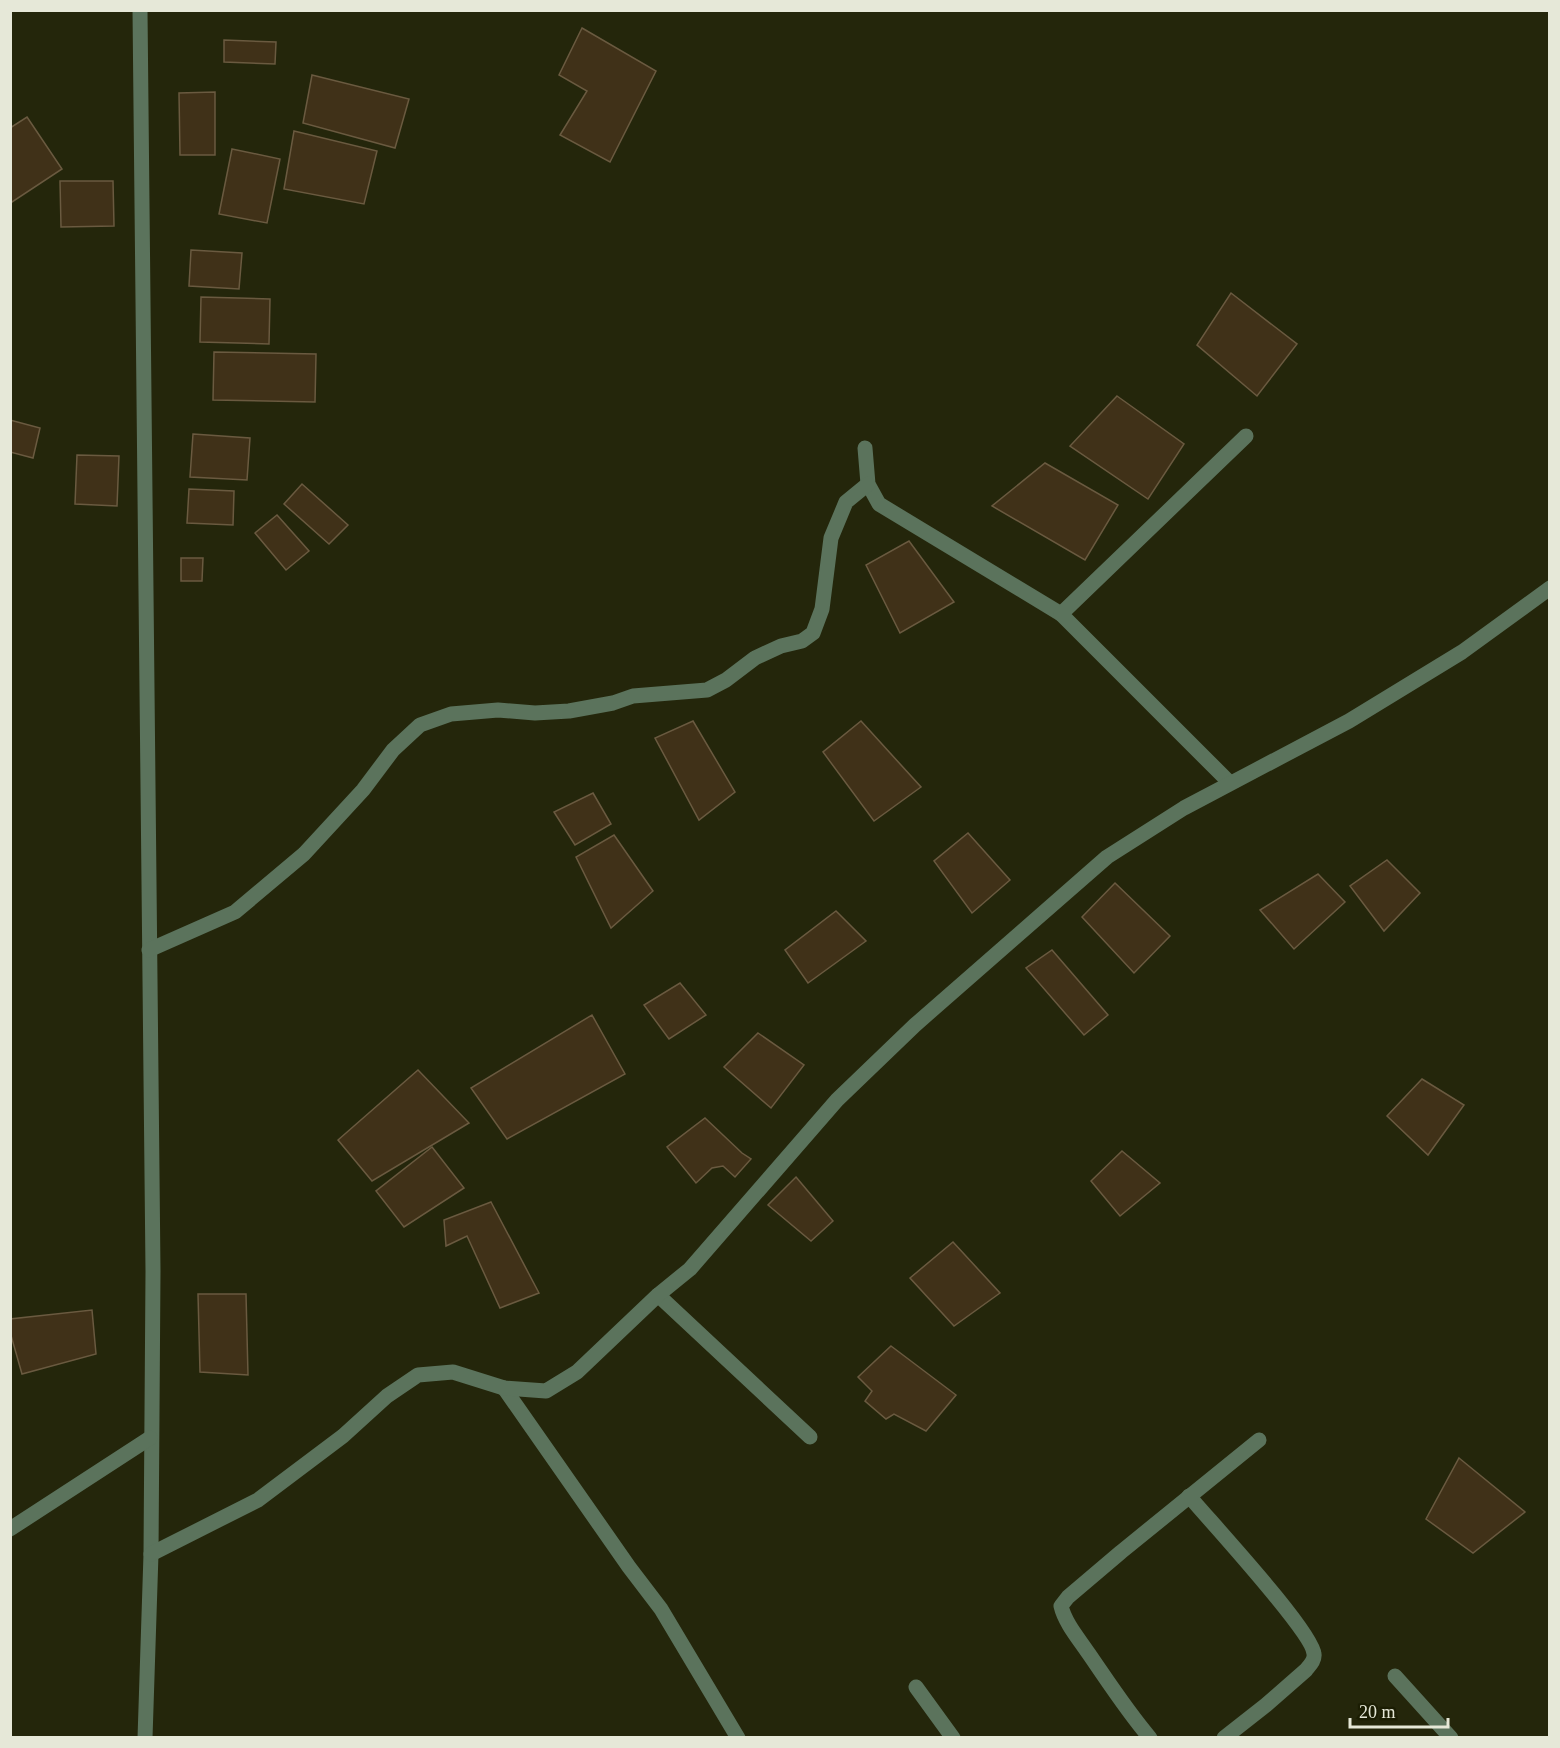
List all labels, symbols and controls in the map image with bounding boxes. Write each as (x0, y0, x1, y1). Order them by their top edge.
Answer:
scale bar (1350, 1691, 1448, 1729)
text: 20 m (1359, 1702, 1396, 1722)

